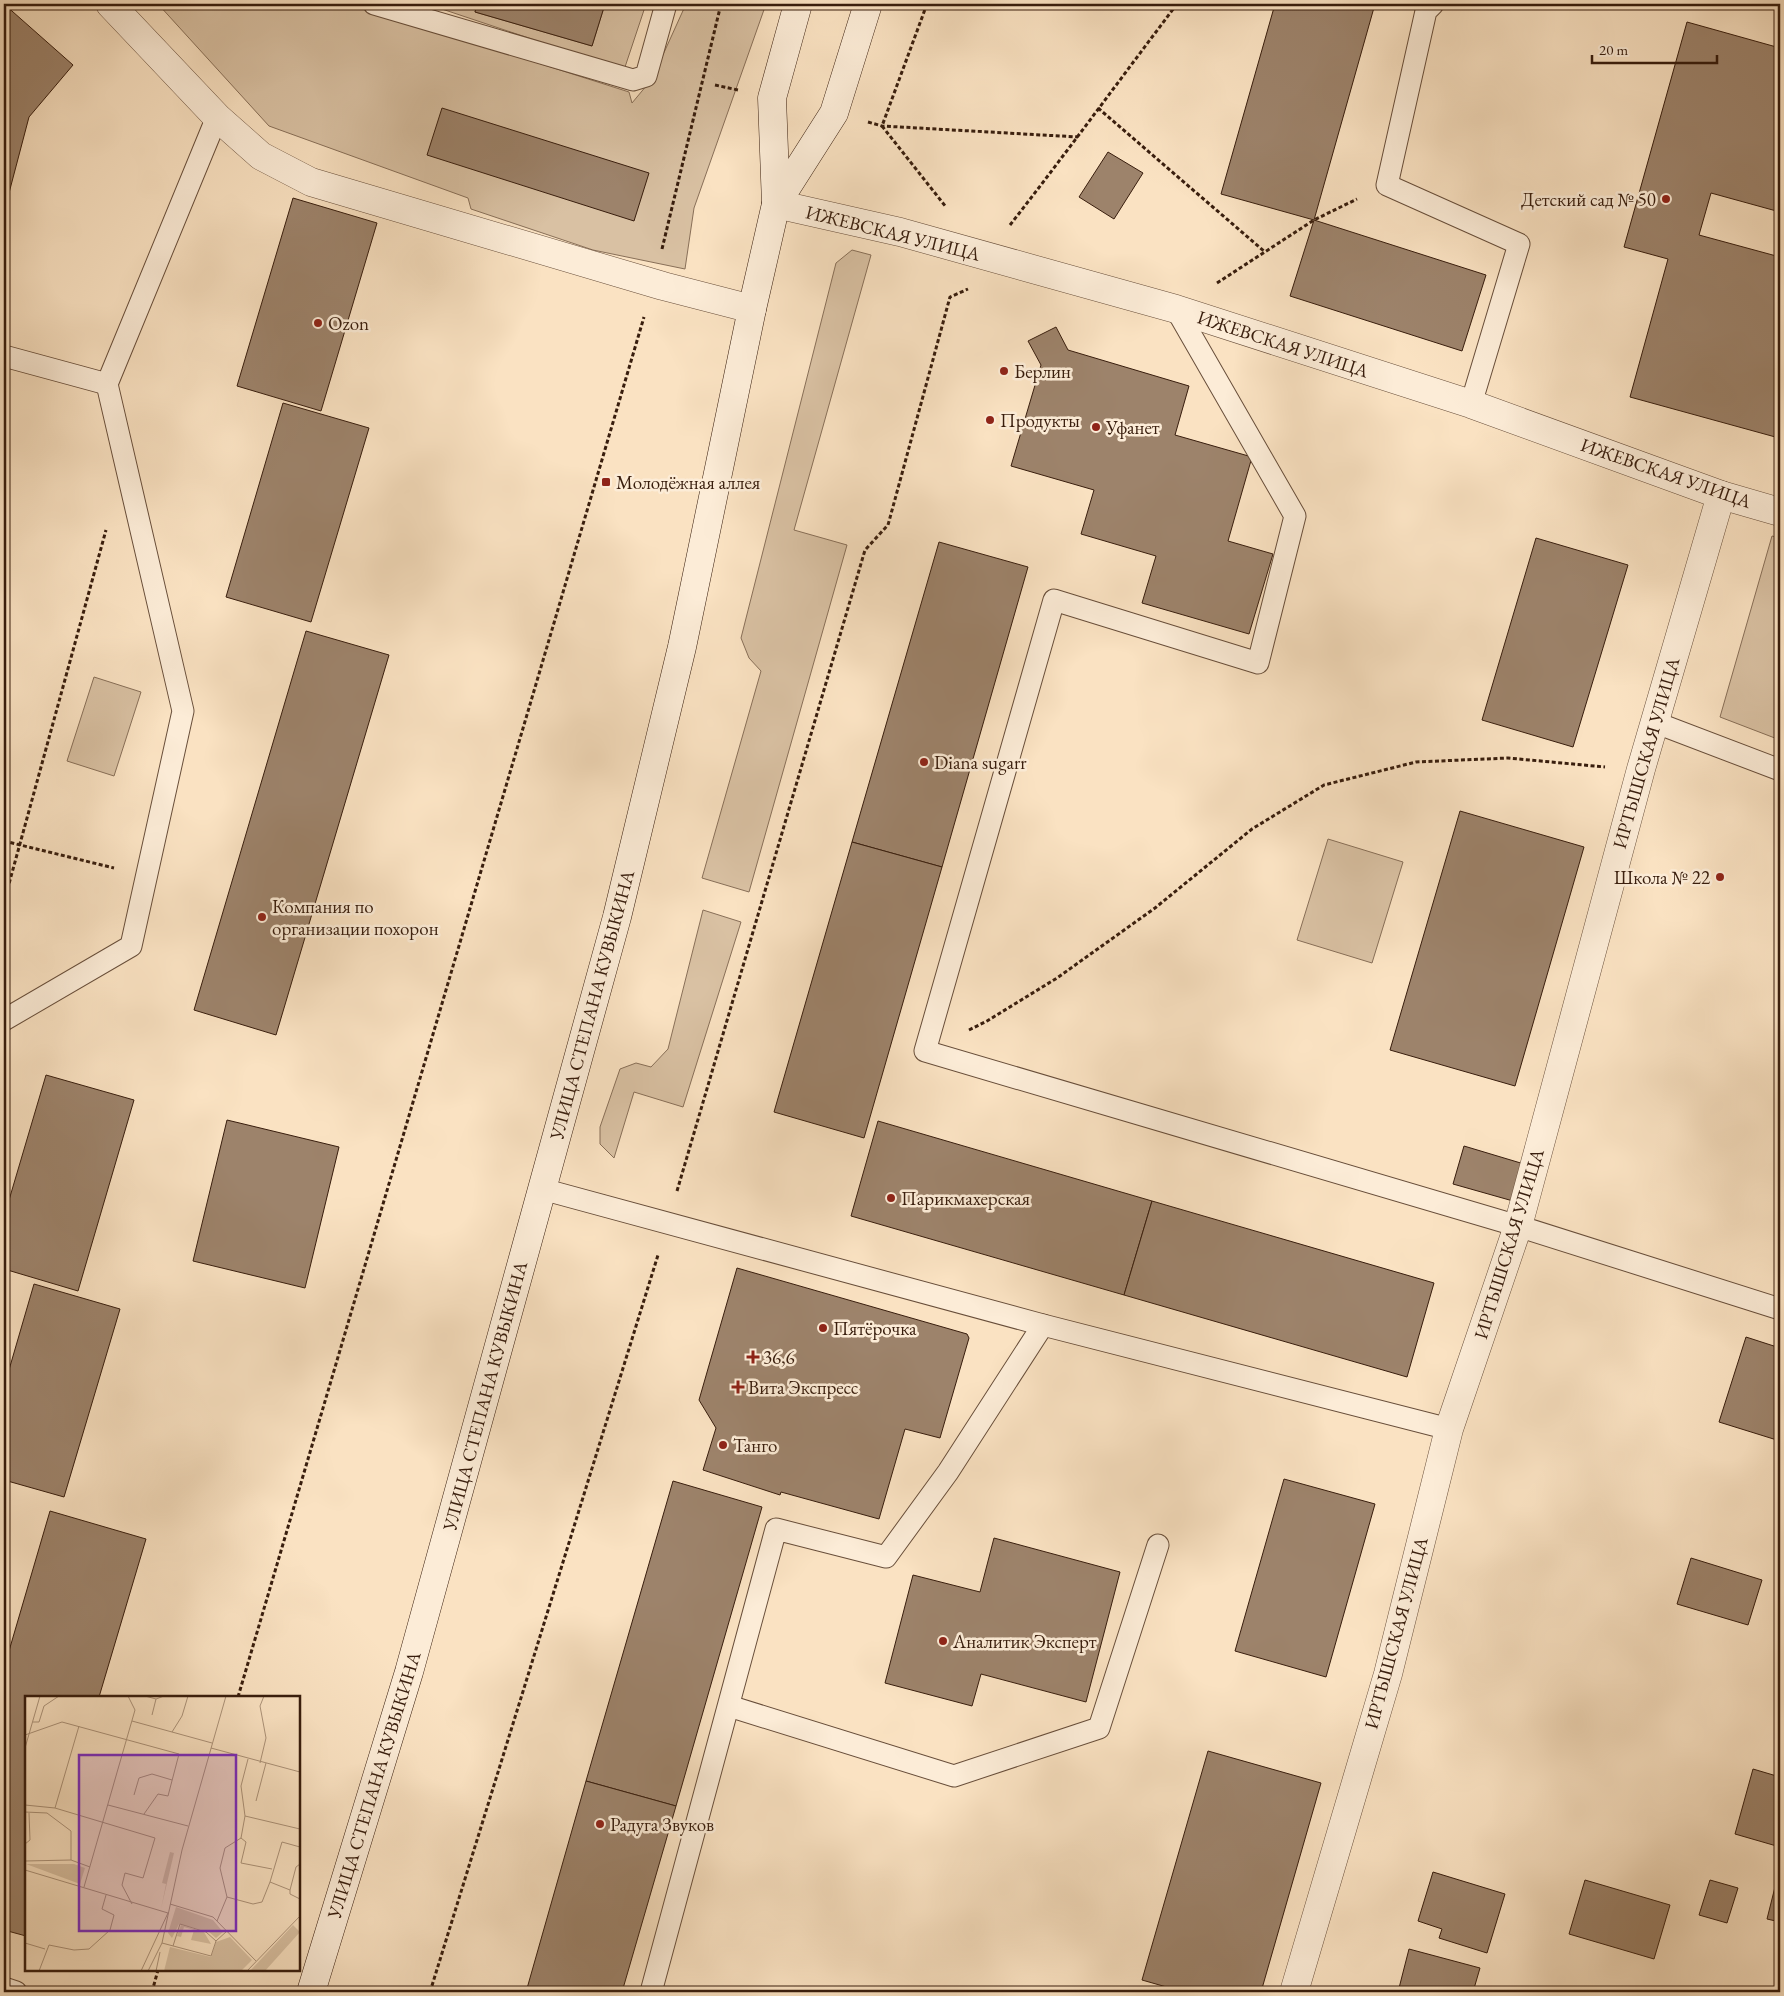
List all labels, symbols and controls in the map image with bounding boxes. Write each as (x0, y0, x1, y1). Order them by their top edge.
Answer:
scale bar (1592, 32, 1716, 64)
text: 20 m (1599, 40, 1628, 59)
place label: Детский сад № 50 (1521, 187, 1656, 212)
marker: Детский сад № 50 (1660, 193, 1672, 205)
street label: ИЖЕВСКАЯ УЛИЦА (803, 199, 984, 267)
street label: ИЖЕВСКАЯ УЛИЦА (1194, 304, 1373, 384)
place label: Ozon (328, 311, 369, 336)
marker: Ozon (312, 317, 324, 329)
place label: Берлин (1014, 359, 1071, 384)
marker: Берлин (998, 365, 1010, 377)
place label: Продукты (1000, 408, 1080, 433)
marker: Продукты (984, 414, 996, 426)
place label: Уфанет (1105, 415, 1160, 440)
marker: Уфанет (1090, 421, 1102, 433)
street label: ИЖЕВСКАЯ УЛИЦА (1577, 432, 1755, 514)
place label: Молодёжная аллея (616, 470, 761, 495)
marker: Молодёжная аллея (600, 476, 612, 488)
street label: ИРТЫШСКАЯ УЛИЦА (1607, 654, 1686, 852)
place label: Diana sugarr (934, 750, 1027, 775)
marker: Diana sugarr (918, 756, 930, 768)
place label: Школа № 22 (1614, 865, 1710, 890)
street label: УЛИЦА СТЕПАНА КУВЫКИНА (544, 867, 640, 1144)
marker: Школа № 22 (1714, 871, 1726, 883)
place label: Компания по организации похорон (272, 894, 439, 941)
marker: Компания по организации похорон (256, 911, 268, 923)
street label: ИРТЫШСКАЯ УЛИЦА (1468, 1145, 1550, 1342)
place label: Парикмахерская (901, 1186, 1031, 1211)
marker: Парикмахерская (885, 1192, 897, 1204)
street label: УЛИЦА СТЕПАНА КУВЫКИНА (437, 1258, 533, 1535)
place label: Пятёрочка (833, 1316, 917, 1341)
marker: Пятёрочка (817, 1322, 829, 1334)
place label: 36,6 (763, 1345, 795, 1370)
marker: 36,6 (747, 1351, 759, 1363)
place label: Вита Экспресс (748, 1375, 859, 1400)
marker: Вита Экспресс (732, 1381, 744, 1393)
place label: Танго (733, 1433, 777, 1458)
marker: Танго (717, 1439, 729, 1451)
street label: ИРТЫШСКАЯ УЛИЦА (1358, 1533, 1434, 1732)
place label: Аналитик Эксперт (952, 1629, 1097, 1654)
marker: Аналитик Эксперт (937, 1635, 949, 1647)
street label: УЛИЦА СТЕПАНА КУВЫКИНА (321, 1648, 427, 1923)
inset map (25, 1696, 300, 1971)
place label: Радуга Звуков (610, 1812, 714, 1837)
marker: Радуга Звуков (594, 1818, 606, 1830)

